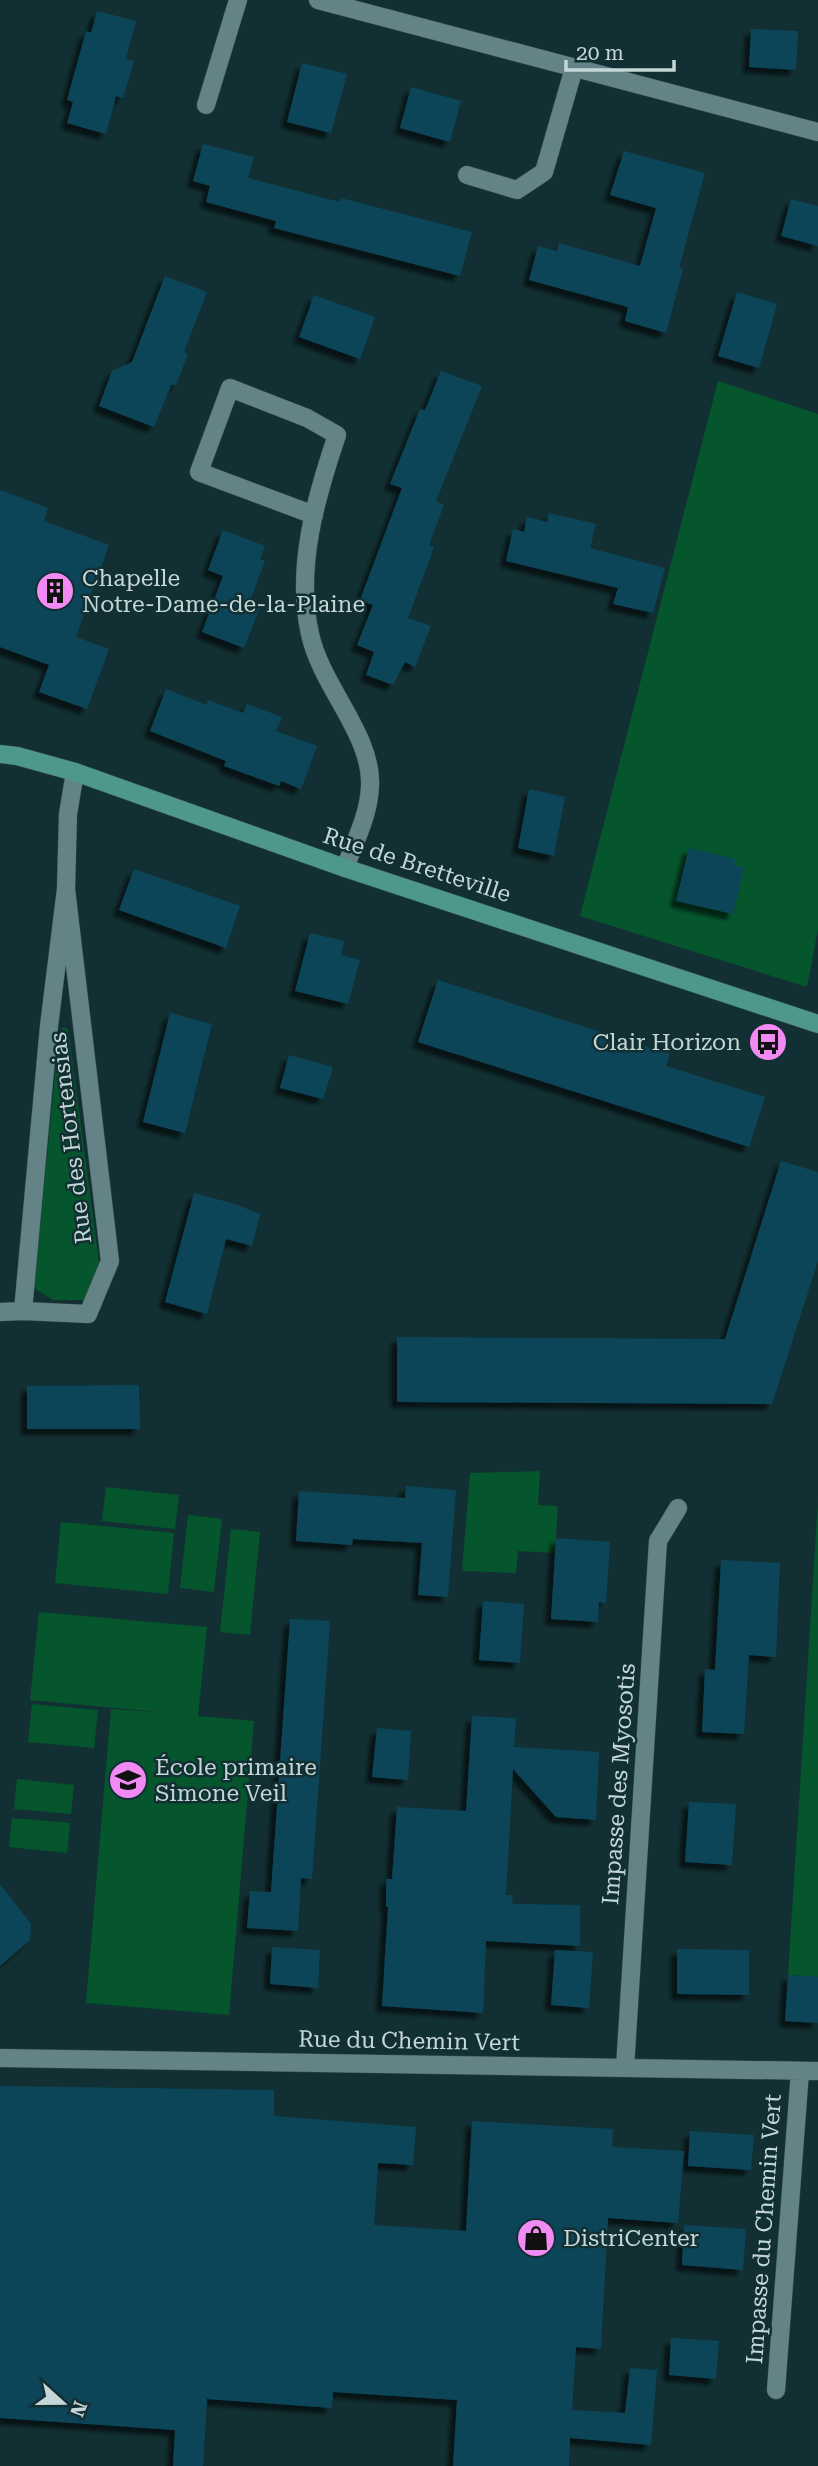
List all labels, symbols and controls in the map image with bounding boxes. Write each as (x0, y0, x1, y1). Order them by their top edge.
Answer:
scale bar (566, 28, 674, 72)
text: 20 m (576, 41, 624, 65)
place label: Chapelle Notre-Dame-de-la-Plaine (82, 565, 365, 618)
building icon: Chapelle Notre-Dame-de-la-Plaine (34, 570, 76, 612)
street label: Rue de Bretteville (320, 822, 514, 908)
bus stop icon: Clair Horizon (747, 1021, 789, 1063)
place label: Clair Horizon (593, 1029, 741, 1056)
street label: Rue des Hortensias (45, 1031, 97, 1245)
street label: Impasse des Myosotis (597, 1662, 641, 1906)
place label: École primaire Simone Veil (155, 1754, 317, 1807)
school or university icon: École primaire Simone Veil (107, 1759, 149, 1801)
street label: Rue du Chemin Vert (298, 2026, 521, 2056)
street label: Impasse du Chemin Vert (741, 2093, 787, 2365)
shop icon: DistriCenter (515, 2217, 557, 2259)
place label: DistriCenter (563, 2225, 699, 2252)
north arrow (28, 2368, 98, 2438)
text: N (65, 2398, 92, 2420)

